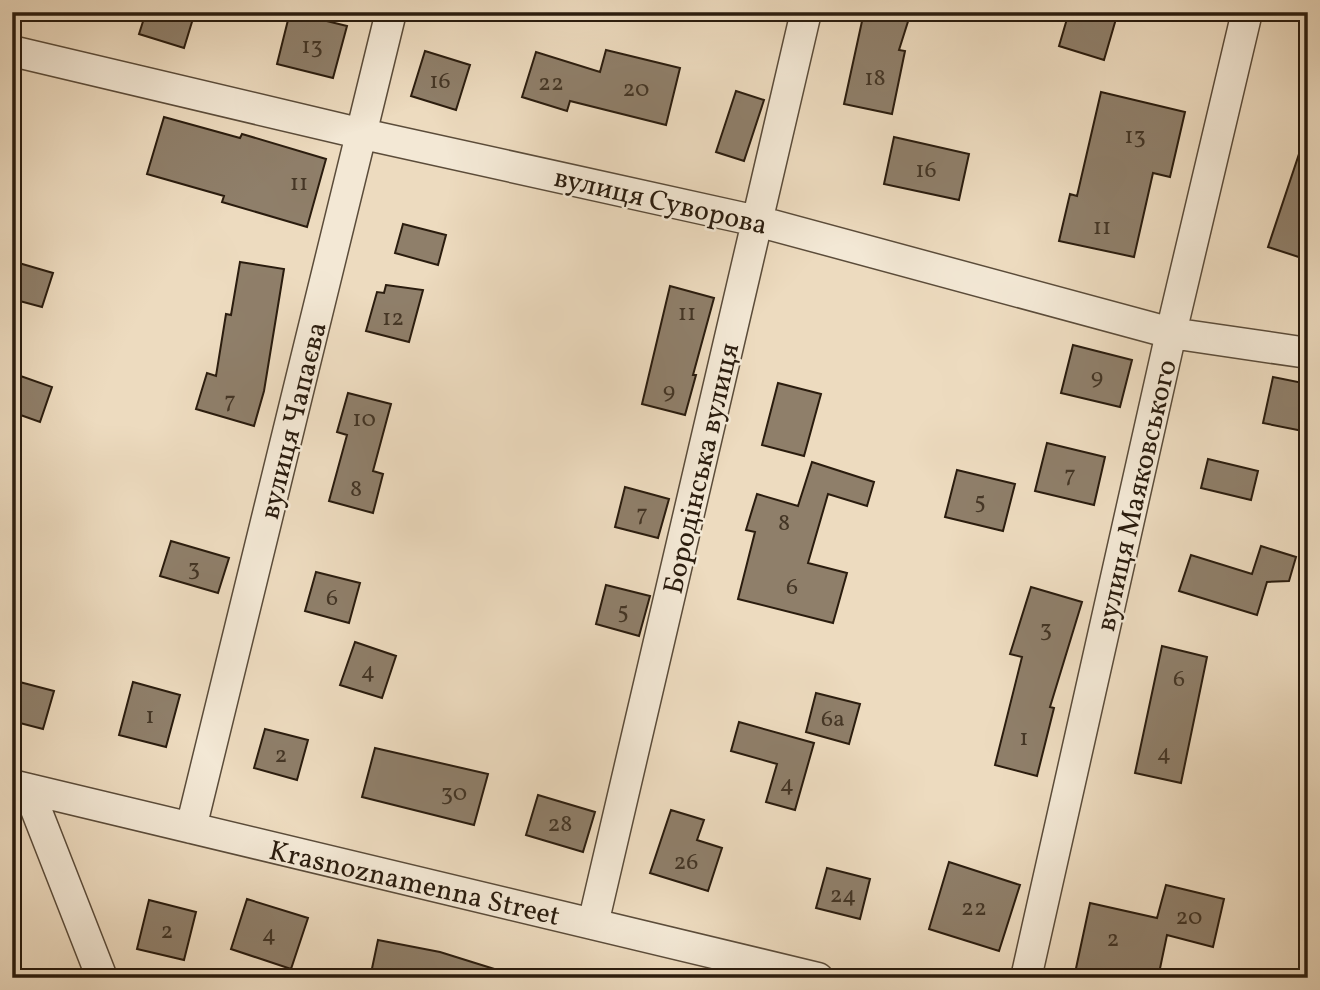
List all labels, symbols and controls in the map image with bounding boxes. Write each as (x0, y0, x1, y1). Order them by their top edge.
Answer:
house number: 13 (301, 30, 323, 64)
house number: 18 (864, 62, 886, 96)
house number: 16 (429, 65, 451, 99)
house number: 22 (538, 67, 564, 101)
house number: 20 (622, 73, 650, 107)
house number: 13 (1124, 120, 1146, 154)
house number: 16 (915, 154, 937, 188)
street label: вулиця Суворова (550, 159, 771, 246)
house number: 11 (290, 167, 308, 201)
house number: 11 (1093, 211, 1111, 245)
house number: 11 (678, 297, 696, 331)
house number: 12 (382, 302, 404, 336)
street label: вулиця Чапаєва (251, 318, 338, 523)
street label: Бородінська вулиця (655, 339, 750, 598)
street label: вулиця Маяковського (1087, 356, 1188, 635)
house number: 9 (1091, 361, 1103, 395)
house number: 9 (663, 375, 675, 409)
house number: 7 (224, 385, 236, 419)
house number: 10 (352, 403, 376, 437)
house number: 7 (1064, 459, 1076, 493)
house number: 8 (350, 473, 362, 507)
house number: 5 (974, 485, 986, 519)
house number: 7 (636, 498, 648, 532)
house number: 8 (778, 507, 790, 541)
house number: 3 (188, 552, 200, 586)
house number: 6 (786, 571, 798, 605)
house number: 6 (326, 582, 338, 616)
house number: 5 (617, 595, 629, 629)
house number: 3 (1040, 613, 1052, 647)
house number: 4 (361, 655, 375, 689)
house number: 6 (1173, 663, 1185, 697)
house number: 1 (145, 700, 155, 734)
house number: 6а (821, 703, 845, 737)
house number: 1 (1019, 722, 1029, 756)
house number: 4 (1157, 737, 1171, 771)
house number: 2 (275, 739, 287, 773)
house number: 4 (780, 768, 794, 802)
house number: 30 (441, 777, 467, 811)
house number: 28 (547, 808, 573, 842)
street label: Krasnoznamenna Street (265, 832, 564, 937)
house number: 26 (673, 846, 699, 880)
house number: 24 (830, 879, 856, 913)
house number: 22 (961, 892, 987, 926)
house number: 20 (1175, 901, 1203, 935)
house number: 2 (161, 915, 173, 949)
house number: 4 (262, 918, 276, 952)
house number: 2 (1107, 923, 1119, 957)

